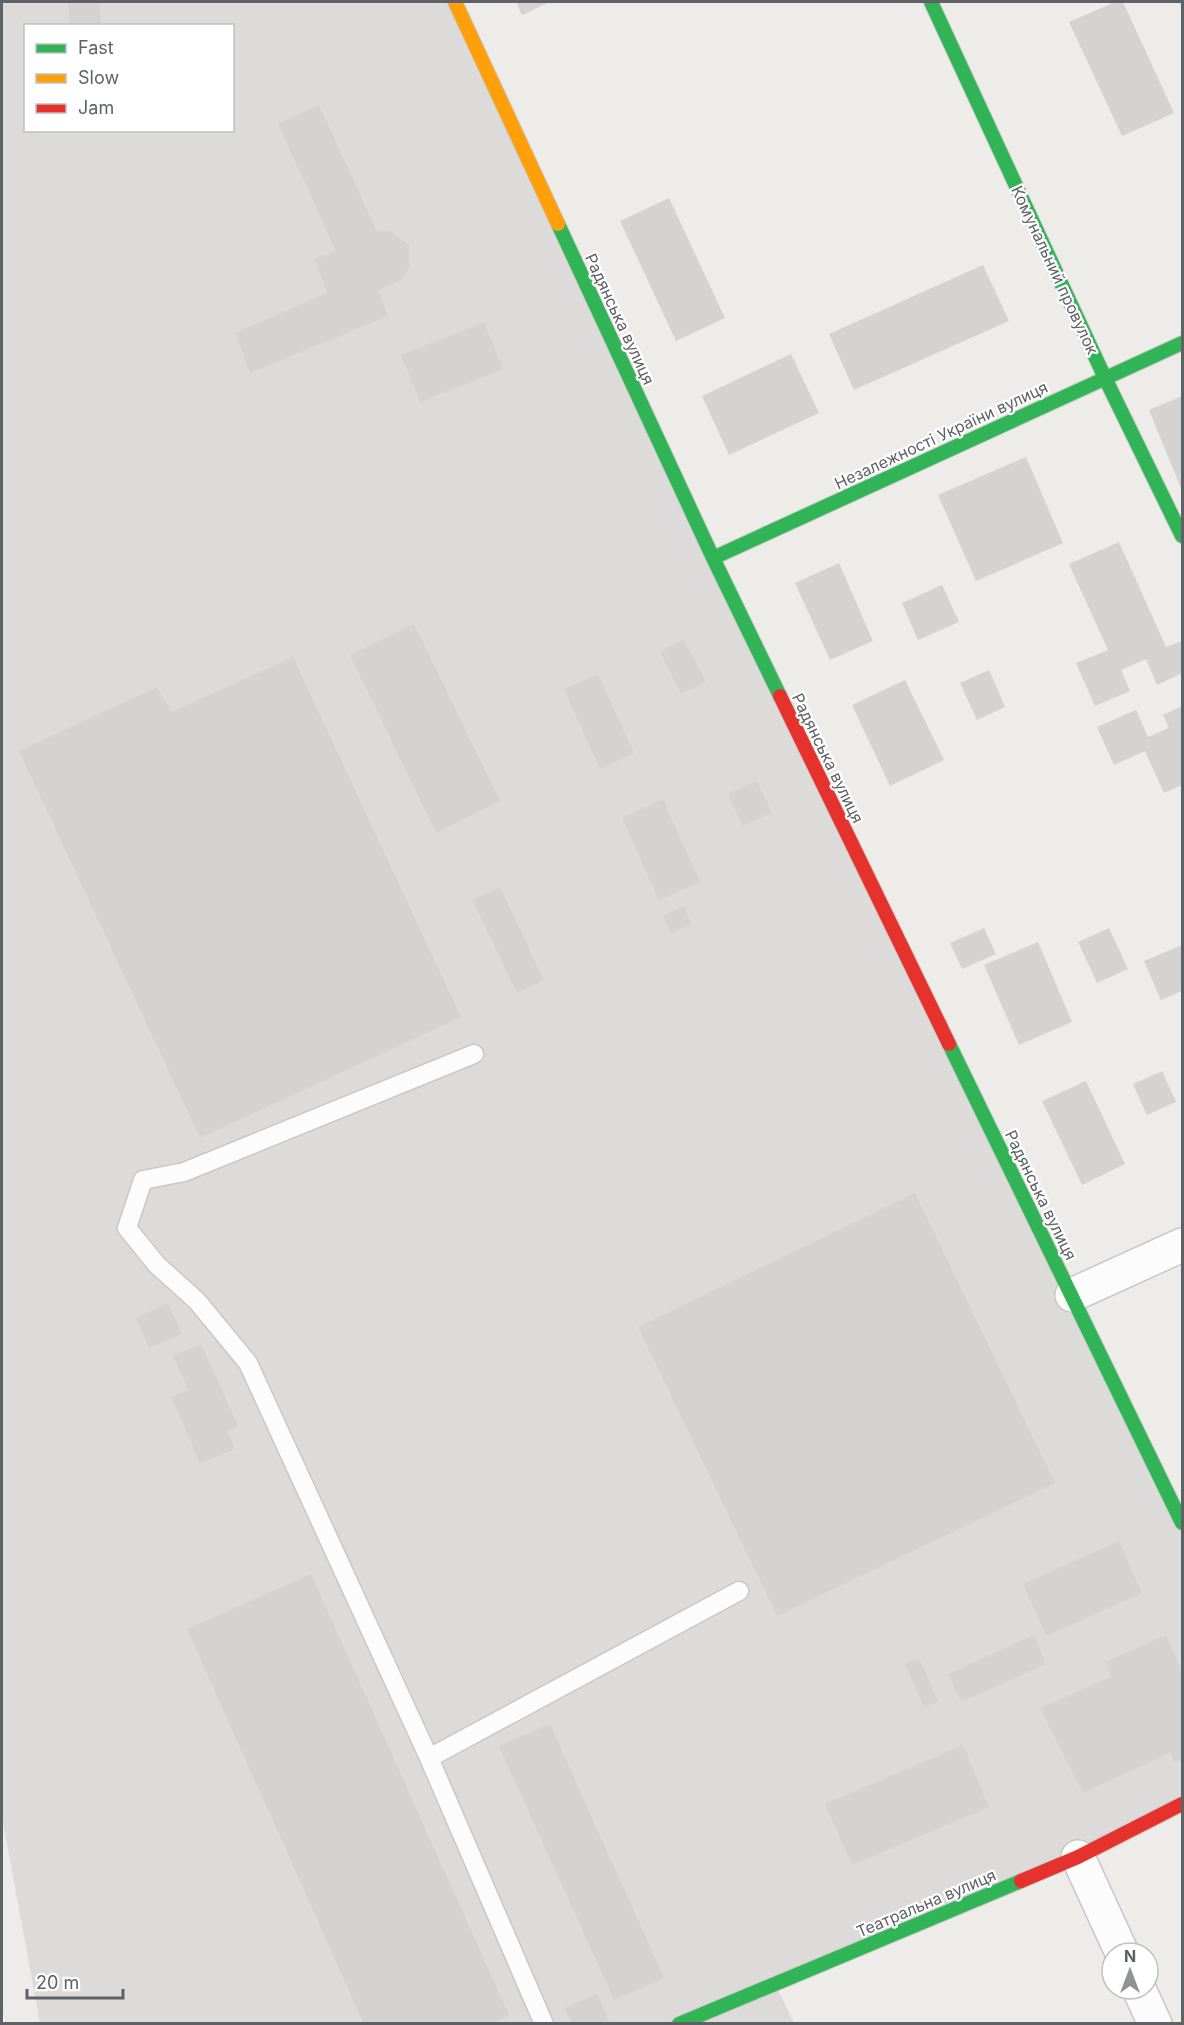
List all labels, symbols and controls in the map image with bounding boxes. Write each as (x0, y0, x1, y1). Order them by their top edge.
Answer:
legend (24, 24, 234, 132)
text: Fast (78, 37, 114, 58)
text: Slow (78, 67, 119, 88)
text: Jam (78, 97, 114, 118)
street label: Комунальний провулок (1007, 182, 1103, 358)
street label: Радянська вулиця (581, 250, 659, 388)
street label: Незалежності України вулиця (831, 377, 1051, 493)
street label: Радянська вулиця (788, 690, 868, 826)
street label: Радянська вулиця (1001, 1127, 1081, 1263)
street label: Театральна вулиця (853, 1865, 999, 1941)
north arrow (1100, 1941, 1160, 2001)
text: N (1124, 1946, 1136, 1966)
scale bar (27, 1962, 123, 2000)
text: 20 m (36, 1972, 79, 1993)

